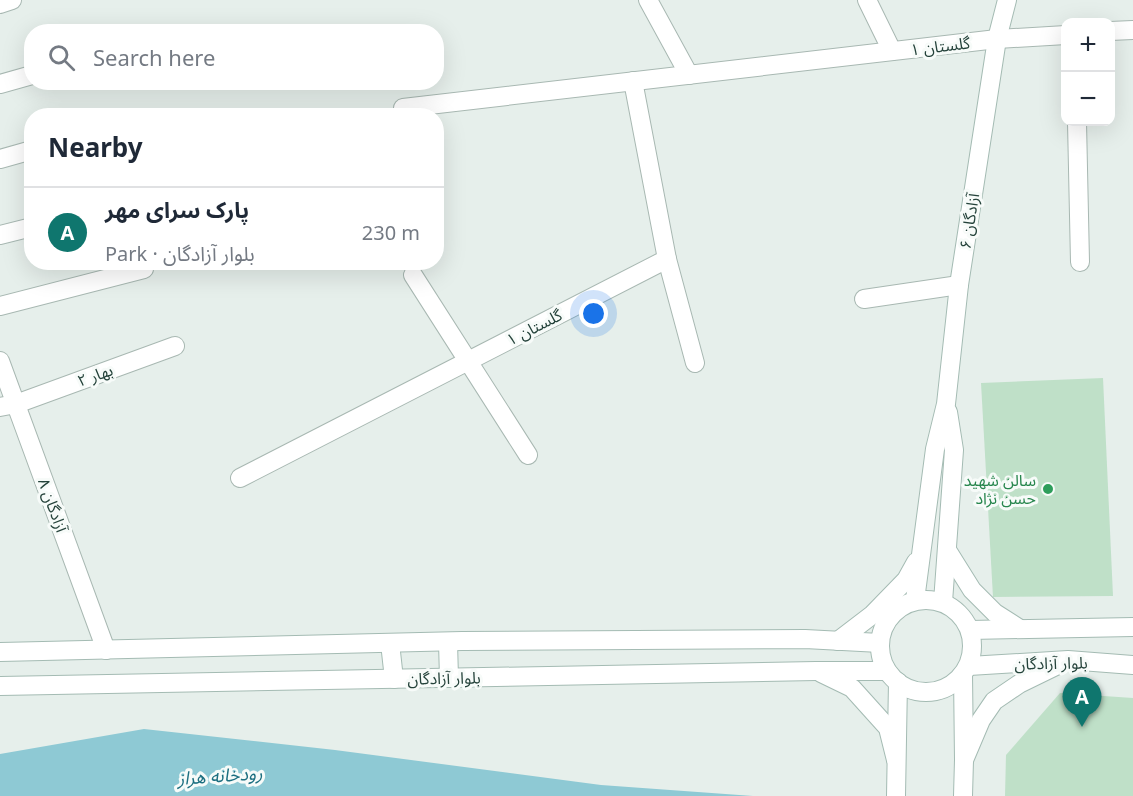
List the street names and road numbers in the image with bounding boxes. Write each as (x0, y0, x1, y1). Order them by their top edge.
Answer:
street label: گلستان ۱ (909, 31, 971, 61)
street label: آزادگان ۶ (954, 190, 984, 250)
street label: گلستان ۱ (502, 303, 566, 350)
street label: بهار ۲ (74, 358, 116, 392)
street label: آزادگان ۸ (33, 475, 73, 536)
street label: بلوار آزادگان (1014, 651, 1088, 675)
street label: بلوار آزادگان (407, 666, 481, 690)

